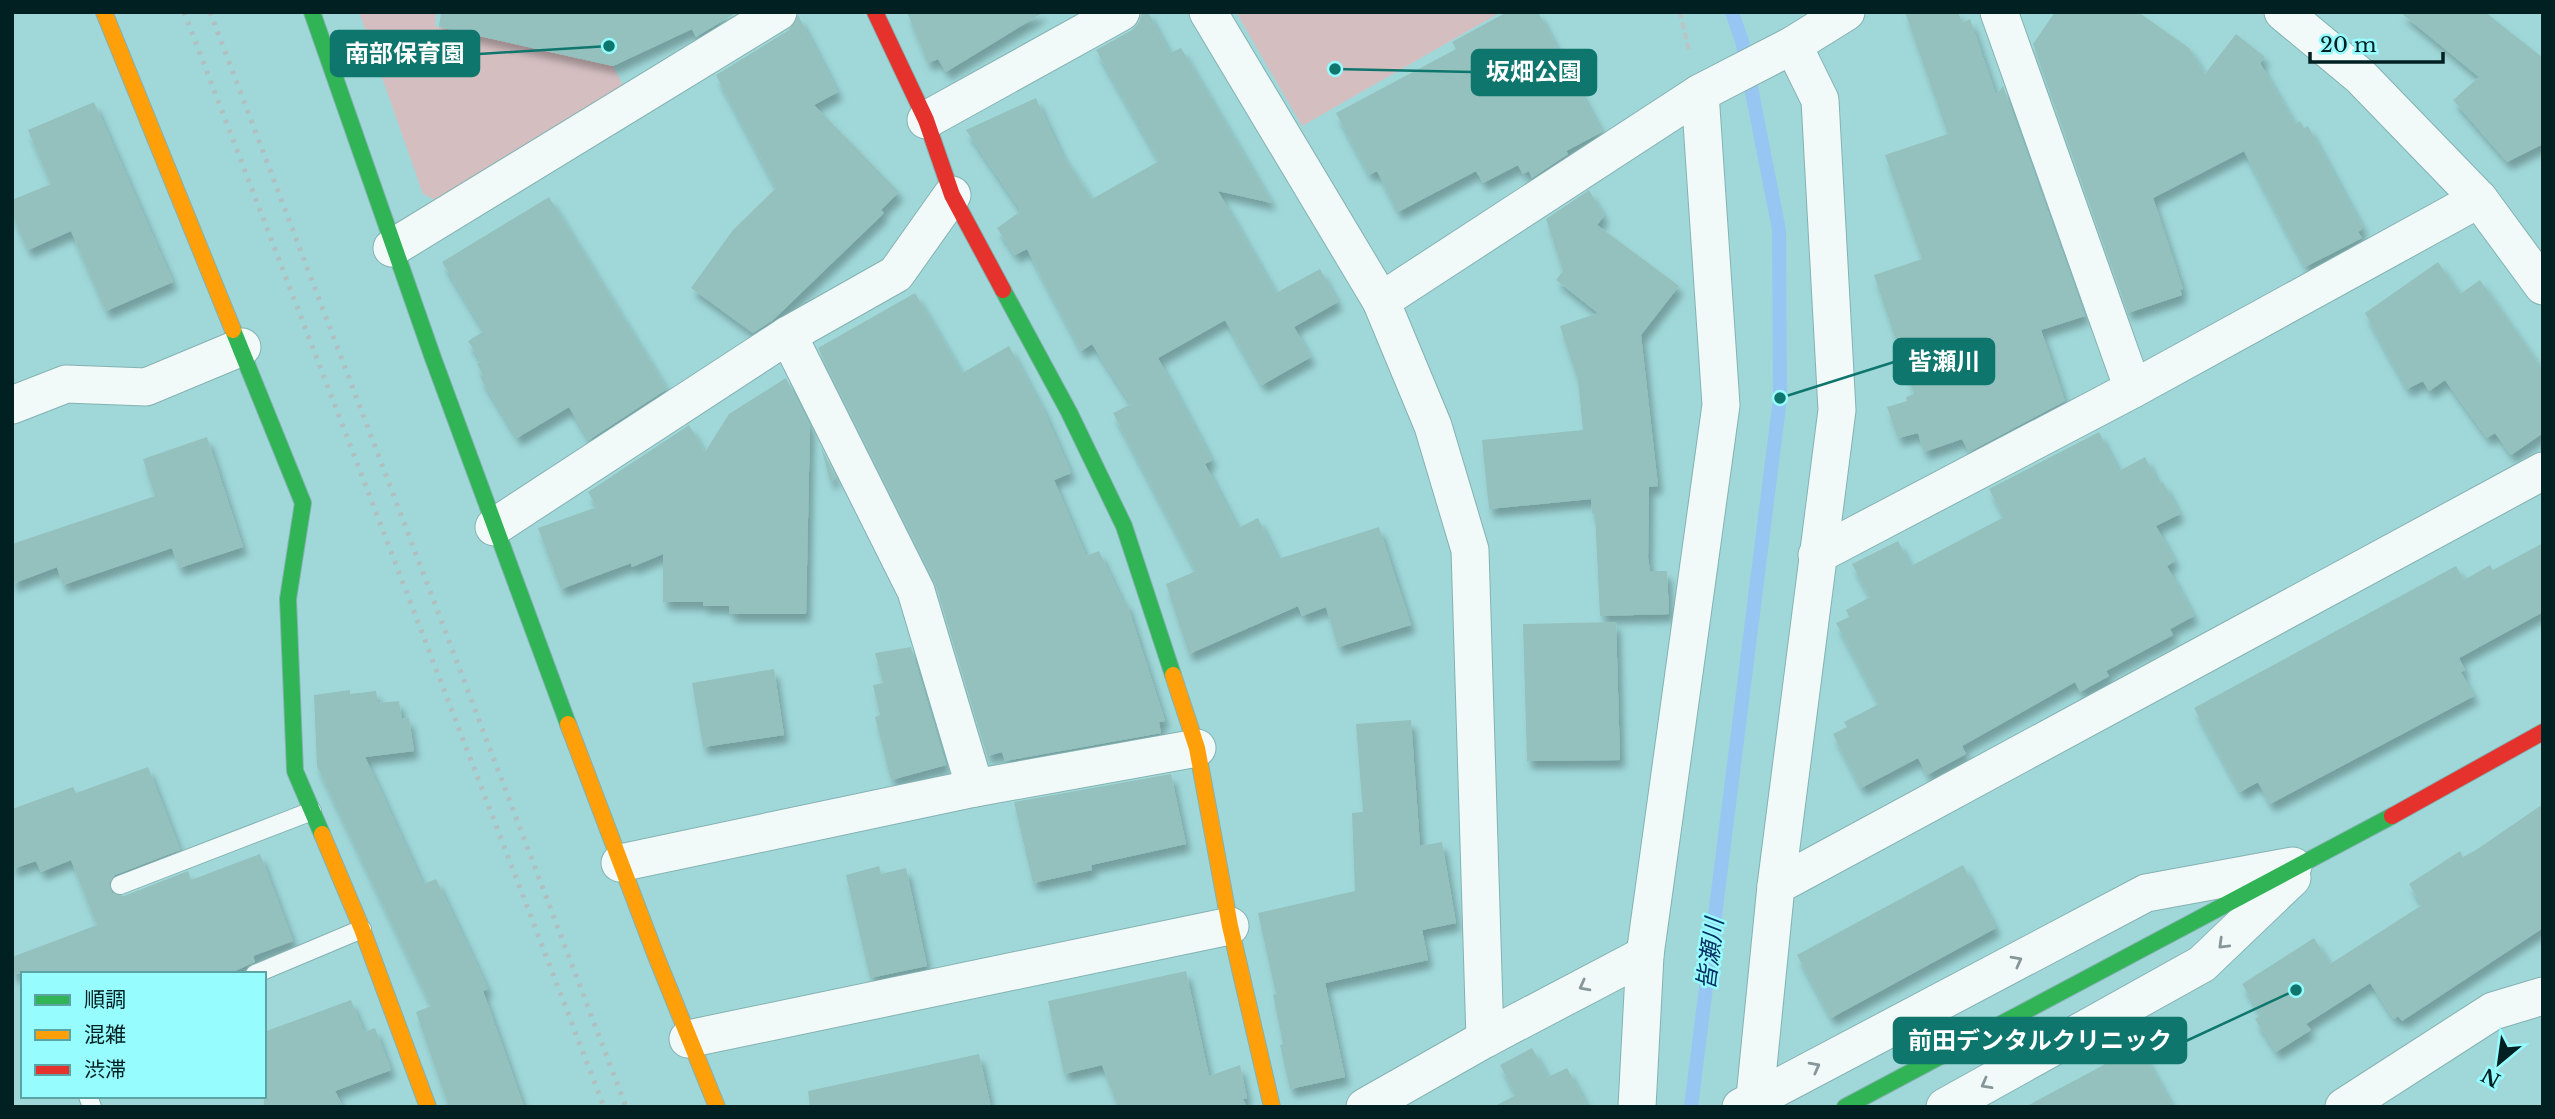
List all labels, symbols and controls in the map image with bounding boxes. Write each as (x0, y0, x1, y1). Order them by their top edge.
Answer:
scale bar (2310, 21, 2443, 65)
callout: 南部保育園 (331, 31, 479, 76)
text: 20 m (2320, 32, 2377, 58)
text: 南部保育園 (345, 39, 465, 68)
callout: 坂畑公園 (1472, 50, 1596, 95)
text: 坂畑公園 (1486, 57, 1582, 86)
callout: 皆瀬川 (1894, 339, 1994, 384)
text: 皆瀬川 (1908, 347, 1980, 376)
water label: 皆瀬川 (1691, 914, 1729, 991)
one-way arrow (2218, 935, 2231, 948)
one-way arrow (2010, 956, 2022, 969)
legend (21, 972, 266, 1098)
one-way arrow (1579, 978, 1592, 991)
text: 順調 (84, 987, 126, 1013)
callout: 前田デンタルクリニック (1894, 1018, 2186, 1063)
text: 混雑 (84, 1022, 126, 1048)
text: 前田デンタルクリニック (1908, 1026, 2172, 1055)
north arrow (2464, 1028, 2534, 1098)
text: 渋滞 (84, 1057, 126, 1083)
one-way arrow (1808, 1062, 1821, 1075)
text: N (2477, 1063, 2504, 1092)
one-way arrow (1981, 1076, 1993, 1089)

